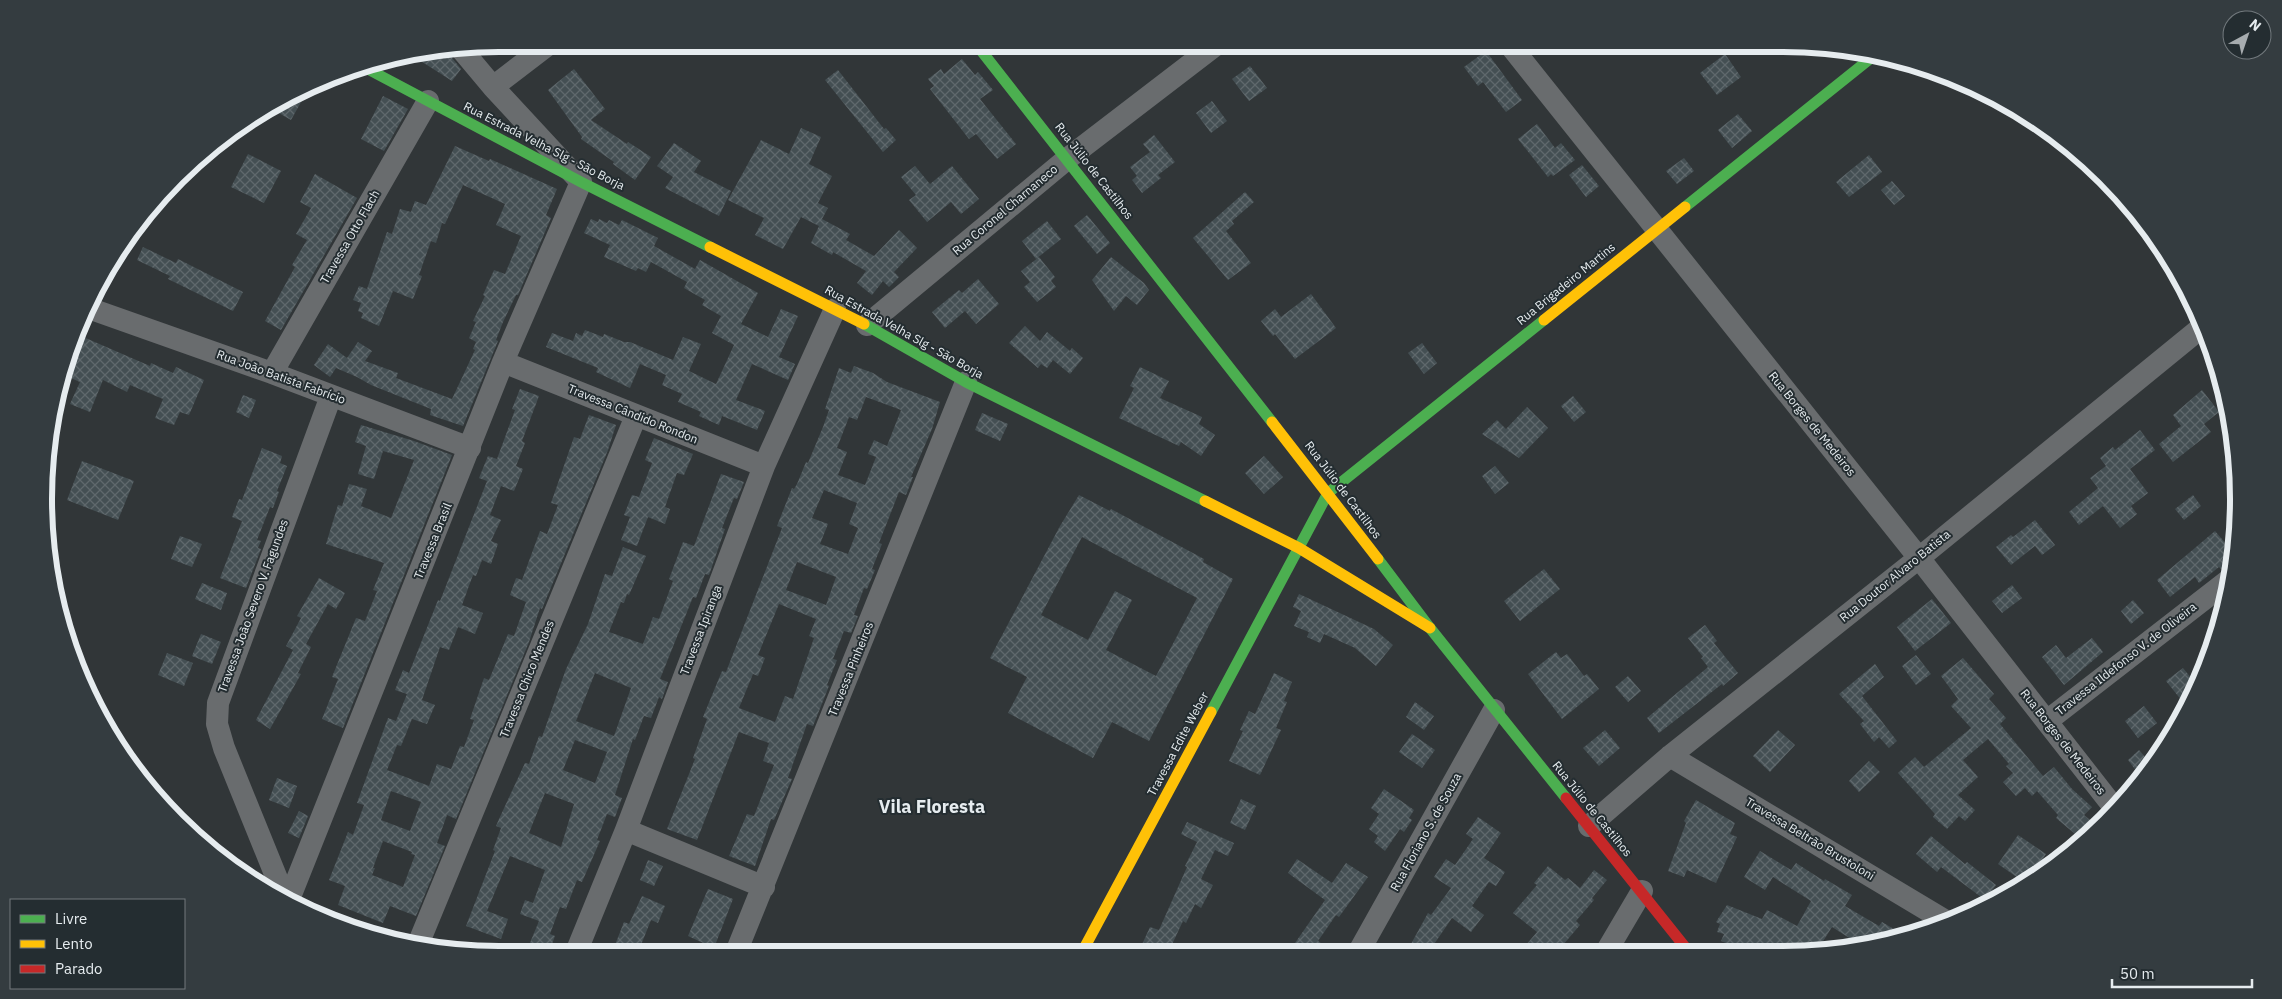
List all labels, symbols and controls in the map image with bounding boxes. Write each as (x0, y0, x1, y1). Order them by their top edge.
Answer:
north arrow (2222, 10, 2272, 60)
text: N (2246, 15, 2265, 35)
street label: Rua Estrada Velha Slg - São Borja (461, 98, 628, 193)
street label: Rua Júlio de Castilhos (1052, 119, 1137, 222)
street label: Rua Coronel Charnaneco (949, 161, 1061, 258)
street label: Travessa Otto Flach (317, 187, 383, 286)
street label: Rua Brigadeiro Martins (1513, 239, 1618, 328)
street label: Rua Estrada Velha Slg - São Borja (822, 282, 987, 382)
street label: Rua João Batista Fabrício (215, 346, 348, 407)
street label: Rua Borges de Medeiros (1766, 368, 1859, 479)
street label: Travessa Cândido Rondon (566, 381, 700, 447)
street label: Rua Júlio de Castilhos (1302, 438, 1385, 542)
street label: Travessa Brasil (410, 500, 455, 581)
street label: Travessa João Severo V. Fagundes (214, 517, 291, 695)
street label: Rua Doutor Alvaro Batista (1836, 526, 1954, 625)
street label: Travessa Ipiranga (676, 582, 725, 677)
street label: Travessa Ildefonso V. de Oliveira (2052, 599, 2200, 718)
street label: Travessa Chico Mendes (496, 618, 557, 740)
street label: Travessa Pinheiros (825, 619, 876, 718)
street label: Rua Borges de Medeiros (2017, 686, 2109, 798)
street label: Travessa Edite Weber (1144, 689, 1212, 798)
street label: Rua Júlio de Castilhos (1549, 758, 1636, 860)
street label: Rua Floriano S. de Souza (1387, 770, 1465, 893)
street label: Travessa Beltrão Brustoloni (1743, 794, 1878, 883)
district label: Vila Floresta (879, 795, 985, 818)
legend (10, 899, 185, 989)
text: Livre (55, 909, 87, 928)
text: Lento (55, 934, 93, 953)
scale bar (2112, 956, 2252, 988)
text: Parado (55, 959, 103, 978)
text: 50 m (2120, 964, 2155, 983)

